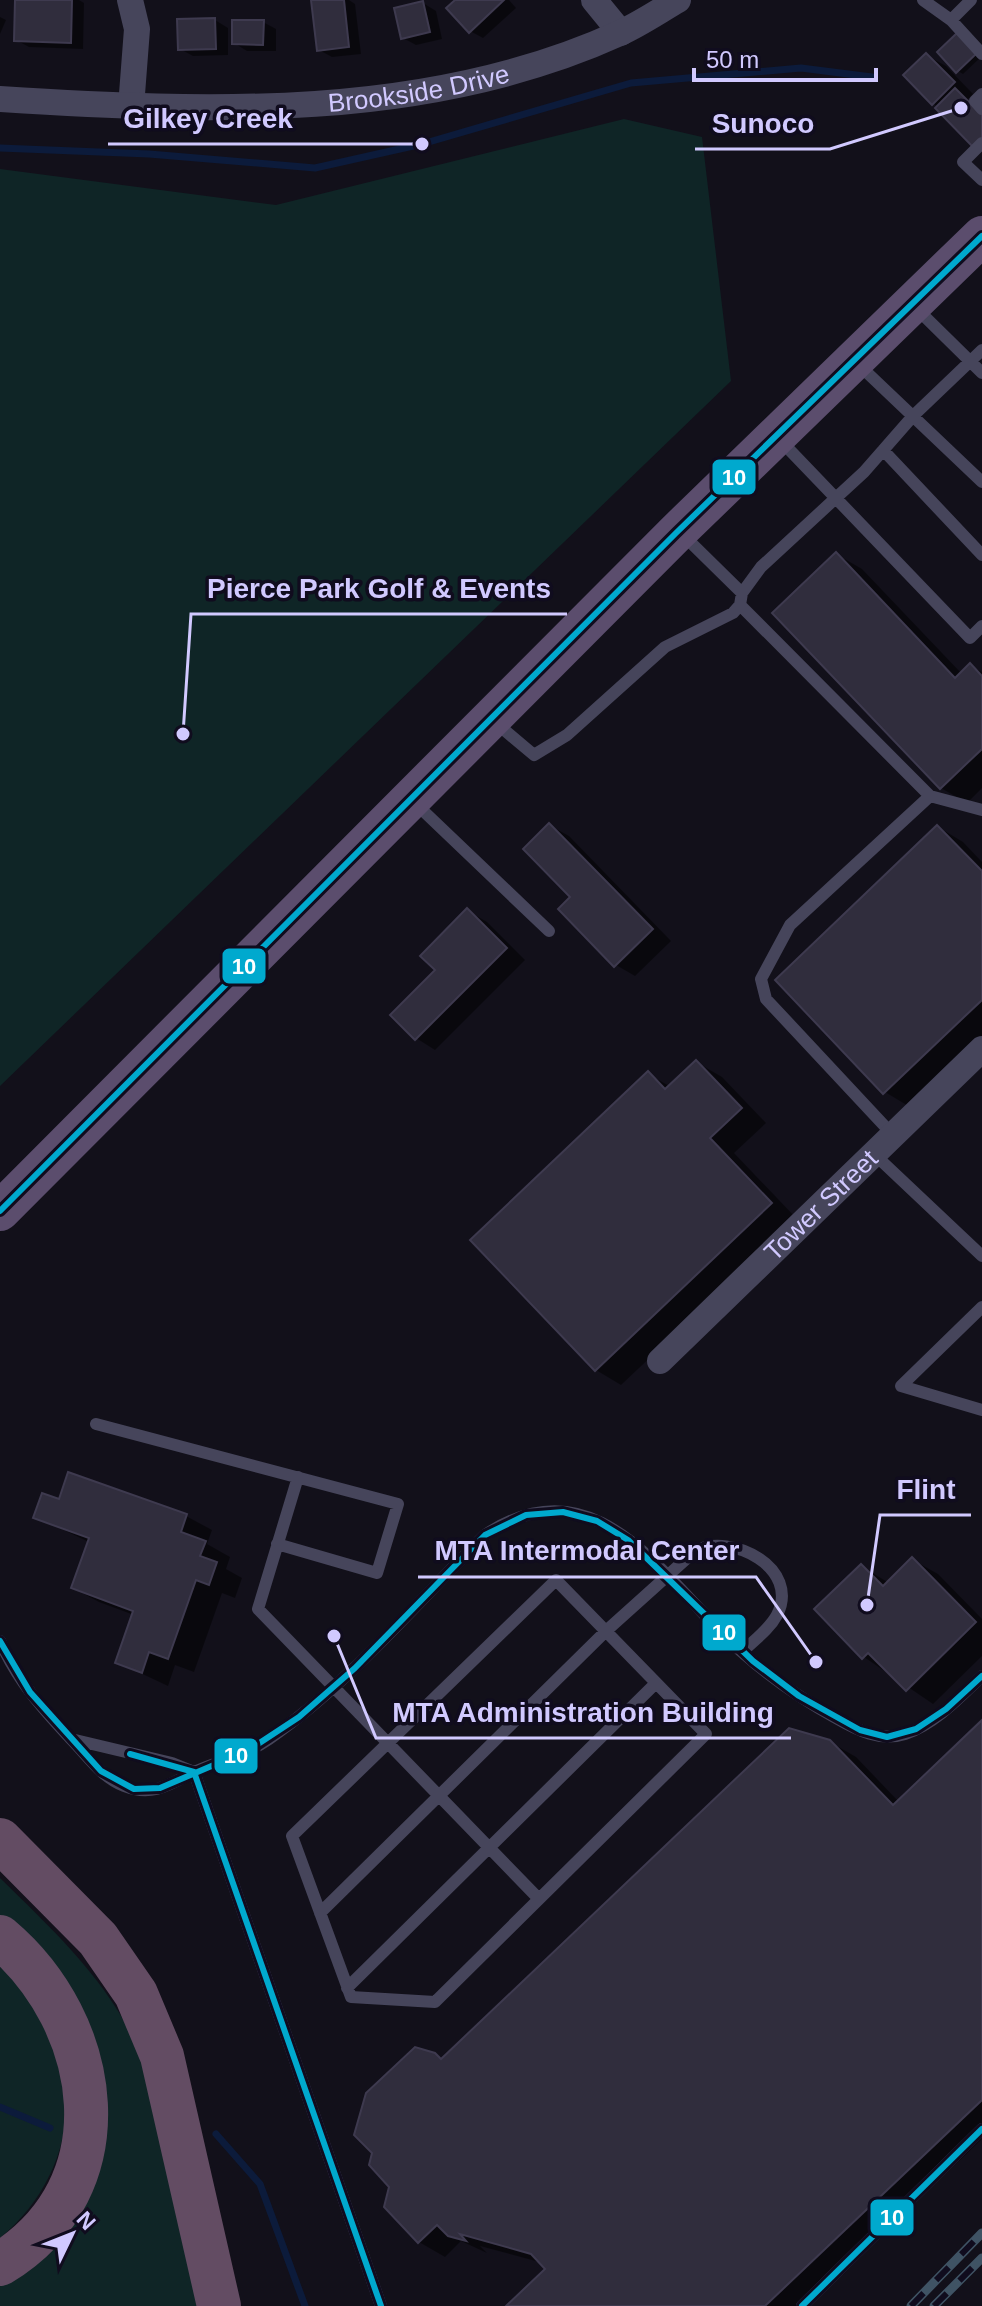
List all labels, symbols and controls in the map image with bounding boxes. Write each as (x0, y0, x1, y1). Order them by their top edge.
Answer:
scale bar (694, 32, 876, 82)
text: 50 m (706, 46, 759, 73)
street label: Brookside Drive (327, 58, 513, 118)
callout: Gilkey Creek (108, 92, 309, 144)
callout: Sunoco (695, 97, 830, 149)
text: Gilkey Creek (123, 103, 293, 134)
text: Sunoco (712, 108, 814, 139)
line badge: 10 (711, 458, 757, 496)
text: 10 (722, 465, 746, 490)
callout: Pierce Park Golf & Events (191, 562, 567, 614)
text: Pierce Park Golf & Events (207, 573, 551, 604)
line badge: 10 (221, 947, 267, 985)
text: 10 (232, 954, 256, 979)
street label: Tower Street (758, 1143, 884, 1267)
callout: Flint (880, 1463, 971, 1515)
text: Flint (896, 1474, 956, 1505)
callout: MTA Intermodal Center (418, 1525, 756, 1577)
text: MTA Intermodal Center (435, 1535, 740, 1566)
line badge: 10 (701, 1613, 747, 1652)
text: 10 (712, 1620, 736, 1645)
callout: MTA Administration Building (376, 1686, 791, 1738)
text: MTA Administration Building (392, 1697, 774, 1728)
line badge: 10 (213, 1737, 259, 1775)
text: 10 (224, 1743, 248, 1768)
north arrow (32, 2194, 112, 2274)
line badge: 10 (869, 2198, 915, 2237)
text: 10 (880, 2205, 904, 2230)
text: N (72, 2206, 101, 2235)

